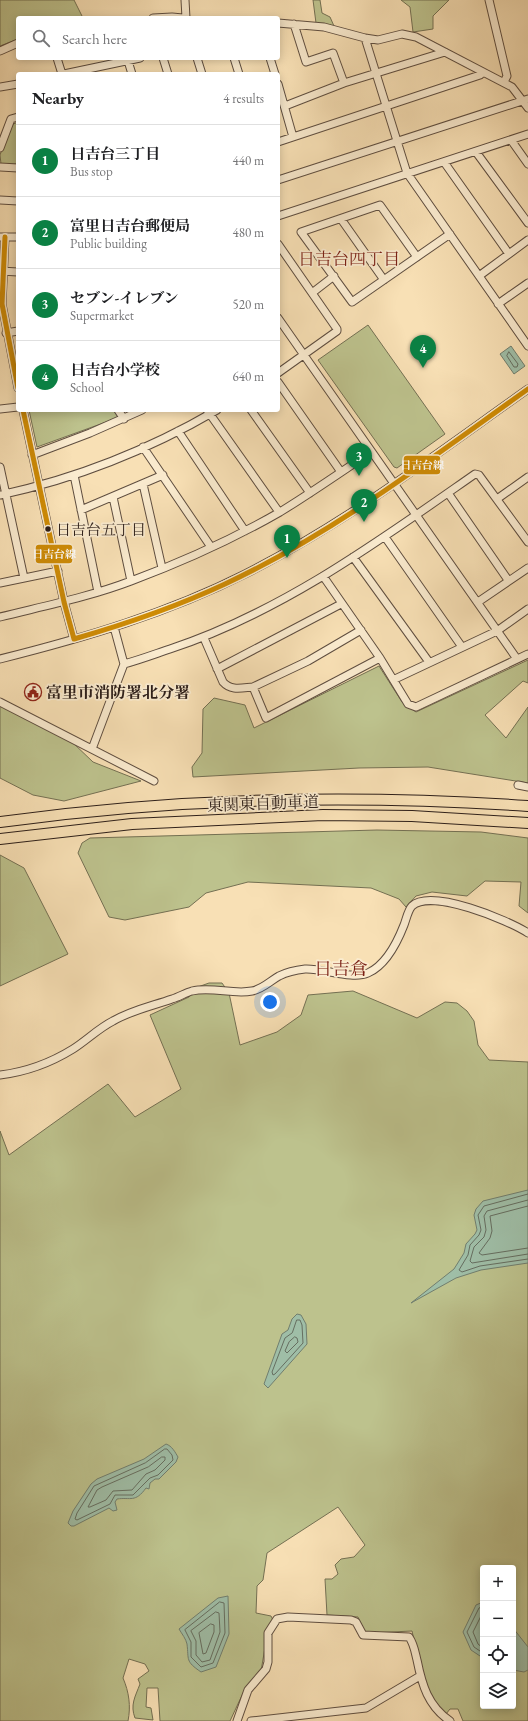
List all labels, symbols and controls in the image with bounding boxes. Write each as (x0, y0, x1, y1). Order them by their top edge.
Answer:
search box (16, 16, 280, 60)
icon: search (30, 27, 52, 49)
text: Search here (62, 29, 127, 48)
text: Nearby (32, 87, 84, 109)
text: 4 results (223, 90, 264, 107)
text: 日吉台三丁目 (70, 144, 160, 163)
text: 1 (42, 152, 48, 169)
text: 440 m (233, 152, 264, 169)
text: Bus stop (70, 163, 113, 180)
text: 富里日吉台郵便局 (70, 216, 190, 235)
text: 2 (42, 224, 48, 241)
text: 480 m (233, 224, 264, 241)
text: Public building (70, 235, 147, 252)
district label: 日吉台四丁目 (298, 248, 400, 270)
text: セブン-イレブン (70, 288, 179, 307)
text: 3 (42, 296, 48, 313)
text: 520 m (233, 296, 264, 313)
text: Supermarket (70, 307, 134, 324)
pin: 4 (410, 335, 436, 368)
text: 日吉台小学校 (70, 360, 160, 379)
text: 4 (42, 368, 48, 385)
text: 640 m (233, 368, 264, 385)
text: School (70, 379, 104, 396)
pin: 3 (346, 443, 372, 476)
line badge: 日吉台線 (403, 455, 441, 475)
text: 日吉台線 (400, 458, 445, 472)
pin: 2 (351, 489, 377, 522)
place label: 日吉台五丁目 (56, 520, 146, 539)
marker: 日吉台五丁目 (43, 524, 53, 534)
pin: 1 (274, 525, 300, 558)
line badge: 日吉台線 (35, 544, 73, 564)
text: 日吉台線 (32, 547, 77, 561)
public building icon: 富里市消防署北分署 (23, 682, 43, 702)
place label: 富里市消防署北分署 (46, 682, 190, 703)
street label: 東関東自動車道 (207, 791, 319, 816)
district label: 日吉倉 (314, 957, 368, 980)
your location (260, 992, 280, 1012)
map controls (480, 1565, 516, 1709)
button: + (480, 1565, 516, 1601)
button: − (480, 1601, 516, 1637)
button: locate (480, 1637, 516, 1673)
button: layers (480, 1673, 516, 1709)

